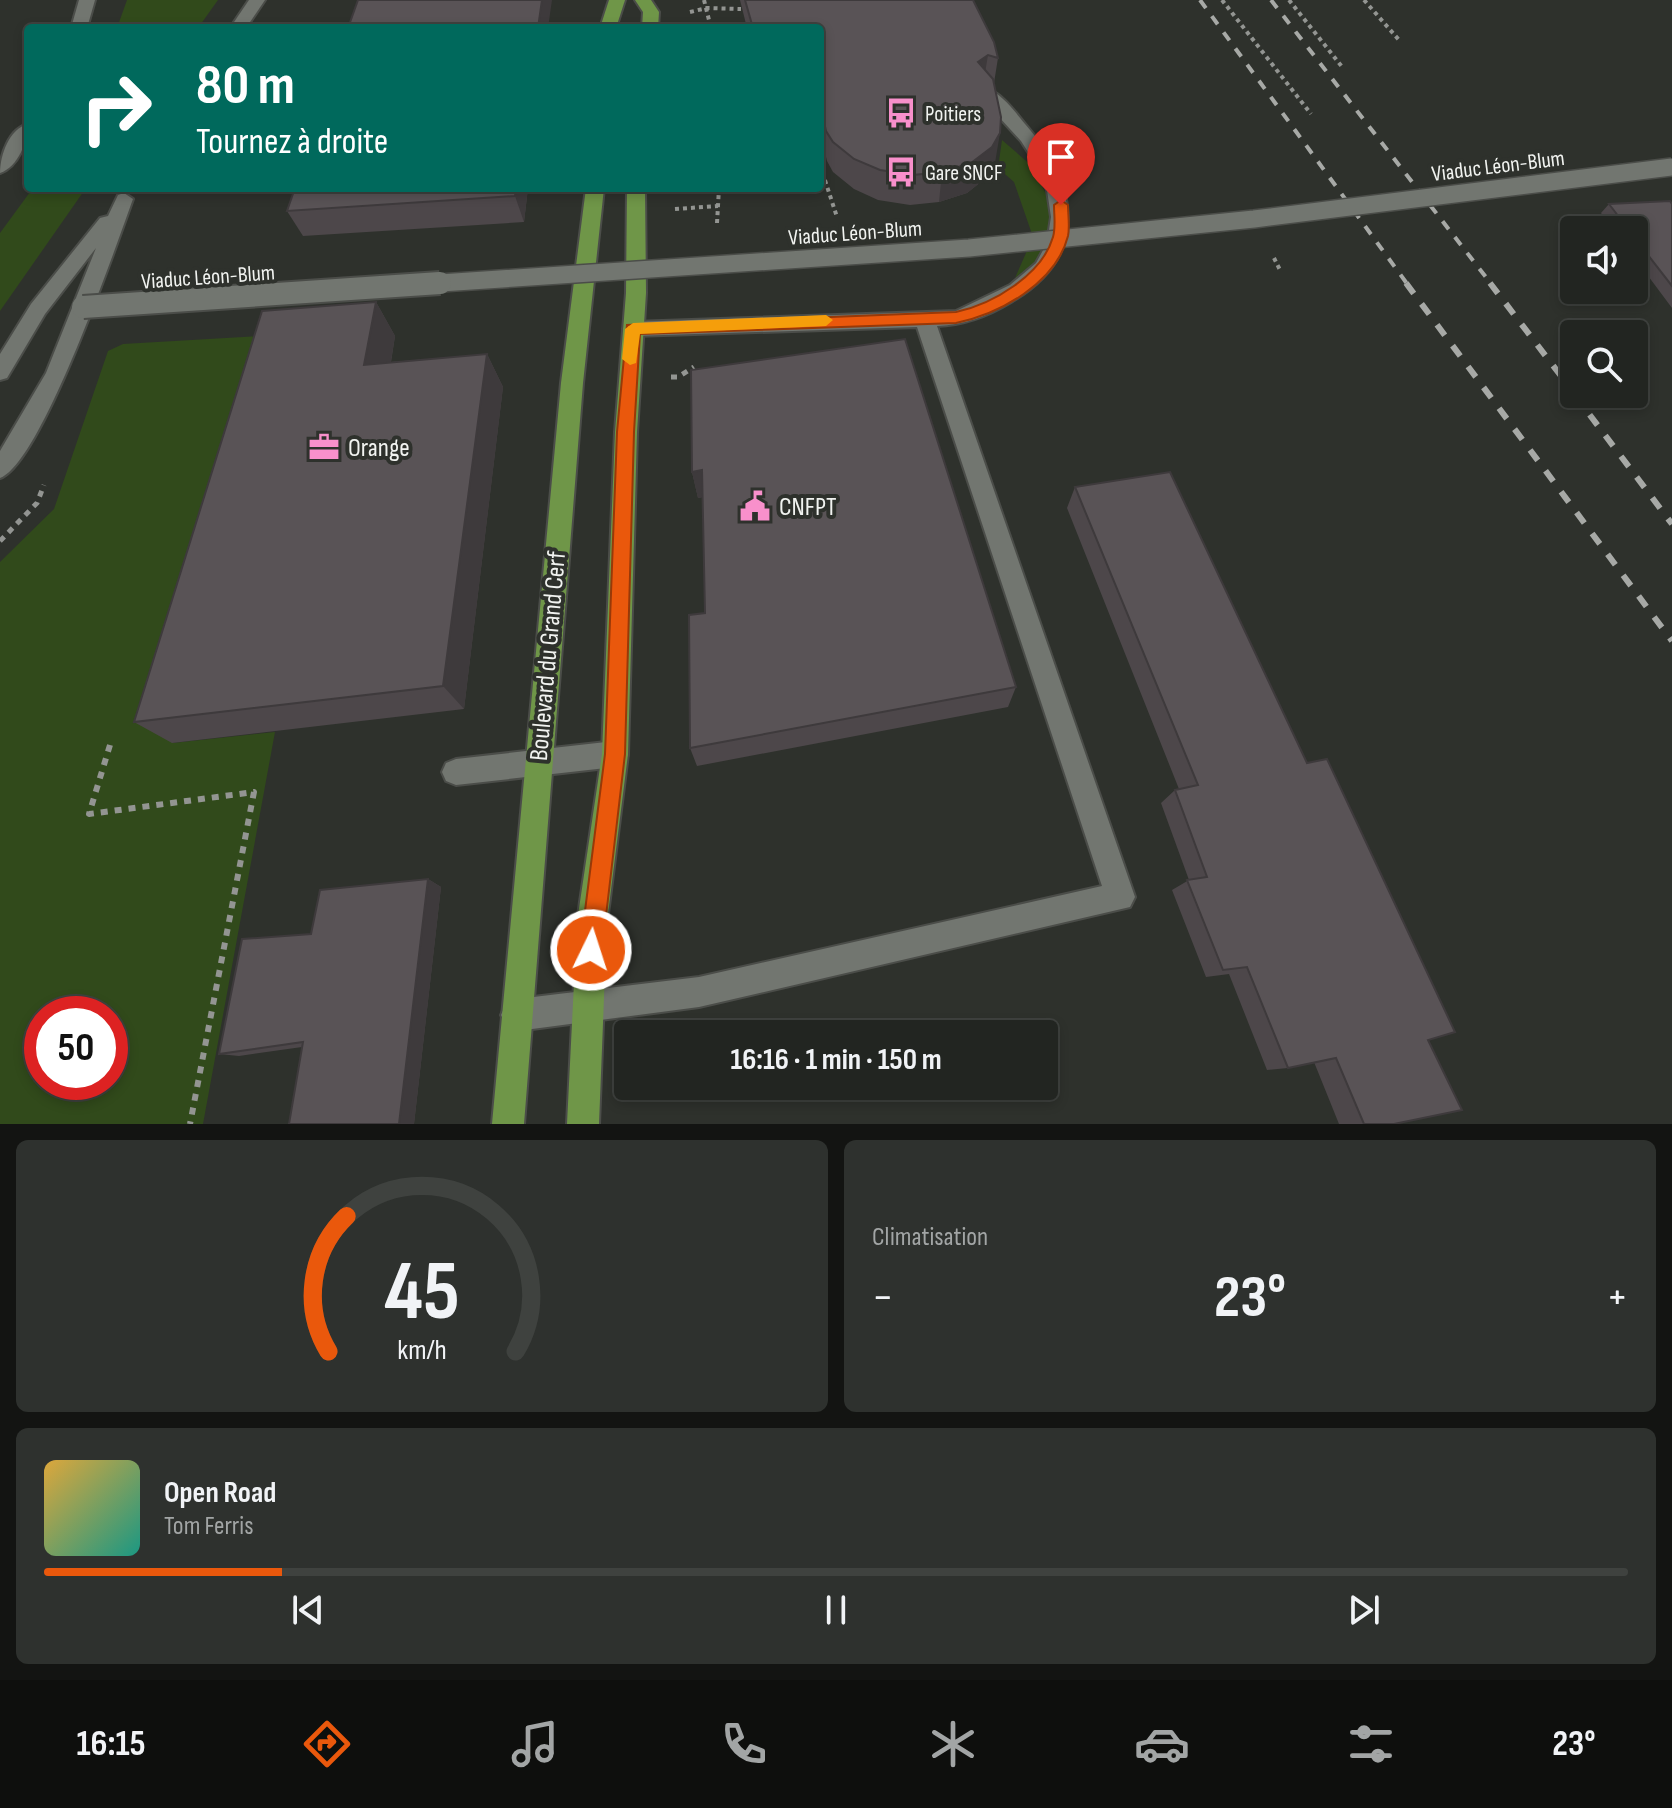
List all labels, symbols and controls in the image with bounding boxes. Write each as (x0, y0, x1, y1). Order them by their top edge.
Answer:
text: 80 m (196, 53, 295, 120)
icon: right (64, 56, 168, 160)
bus stop icon: Poitiers (884, 96, 918, 130)
place label: Poitiers (925, 101, 981, 128)
text: Tournez à droite (196, 121, 388, 164)
pin (1027, 123, 1095, 205)
icon: arrive (1039, 135, 1083, 179)
street label: Viaduc Léon-Blum (1430, 145, 1566, 188)
bus stop icon: Gare SNCF (884, 155, 918, 189)
place label: Gare SNCF (925, 160, 1003, 187)
street label: Viaduc Léon-Blum (787, 215, 923, 252)
map controls (1560, 216, 1648, 408)
button: sound (1560, 216, 1648, 304)
street label: Viaduc Léon-Blum (140, 259, 276, 296)
button: search (1560, 320, 1648, 408)
office icon: Orange (307, 430, 341, 464)
place label: Orange (348, 433, 410, 464)
public building icon: CNFPT (738, 489, 772, 523)
place label: CNFPT (779, 492, 837, 523)
street label: Boulevard du Grand Cerf (524, 550, 573, 762)
position arrow (549, 908, 633, 992)
speed limit sign: 50 (24, 996, 128, 1100)
text: 16:16 · 1 min · 150 m (730, 1042, 942, 1078)
text: Climatisation (872, 1222, 988, 1253)
text: 45 (384, 1243, 460, 1343)
text: 23° (1214, 1262, 1286, 1334)
text: − (872, 1271, 894, 1324)
text: + (1606, 1271, 1628, 1324)
text: km/h (397, 1333, 447, 1368)
text: Open Road (164, 1475, 276, 1511)
text: Tom Ferris (164, 1511, 254, 1542)
icon: previous (286, 1588, 330, 1632)
icon: pause (814, 1588, 858, 1632)
icon: next (1342, 1588, 1386, 1632)
icon: directions (299, 1716, 355, 1772)
icon: music (507, 1716, 563, 1772)
icon: phone (716, 1716, 772, 1772)
icon: climate (925, 1716, 981, 1772)
icon: car (1134, 1716, 1190, 1772)
icon: filters (1343, 1716, 1399, 1772)
text: 16:15 (76, 1723, 146, 1766)
text: 23° (1552, 1723, 1595, 1766)

